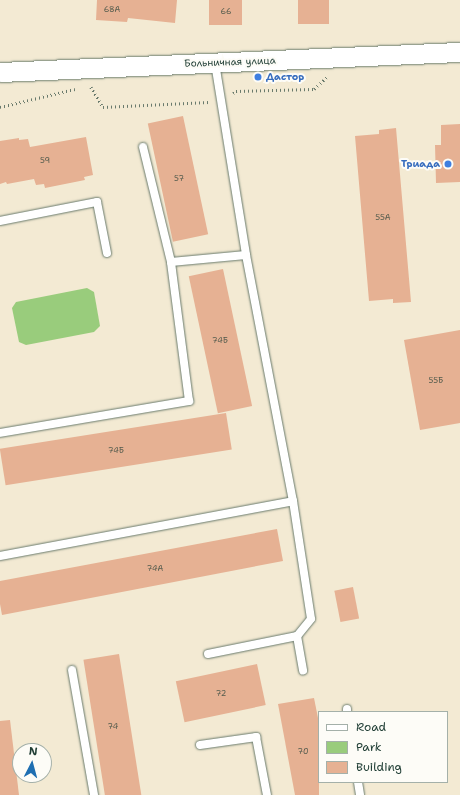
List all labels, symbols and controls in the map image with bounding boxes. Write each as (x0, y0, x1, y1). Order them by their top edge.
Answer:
house number: 68А (104, 5, 120, 15)
house number: 66 (221, 7, 231, 17)
street label: Больничная улица (184, 54, 276, 70)
place label: Дастор (266, 71, 304, 83)
marker: Дастор (253, 72, 263, 82)
house number: 59 (40, 156, 50, 166)
place label: Триада (401, 158, 440, 170)
marker: Триада (443, 159, 453, 169)
house number: 57 (174, 174, 184, 184)
house number: 55А (375, 213, 391, 223)
house number: 74Б (212, 336, 228, 346)
house number: 55Б (429, 376, 443, 386)
house number: 74Б (108, 446, 124, 456)
house number: 74А (147, 564, 163, 574)
house number: 72 (216, 689, 226, 699)
legend (318, 711, 448, 783)
text: Road (356, 719, 386, 735)
house number: 74 (108, 722, 118, 732)
text: Park (356, 739, 382, 755)
north arrow (12, 743, 52, 783)
text: N (28, 744, 38, 759)
house number: 70 (297, 747, 309, 757)
text: Building (356, 759, 402, 775)

